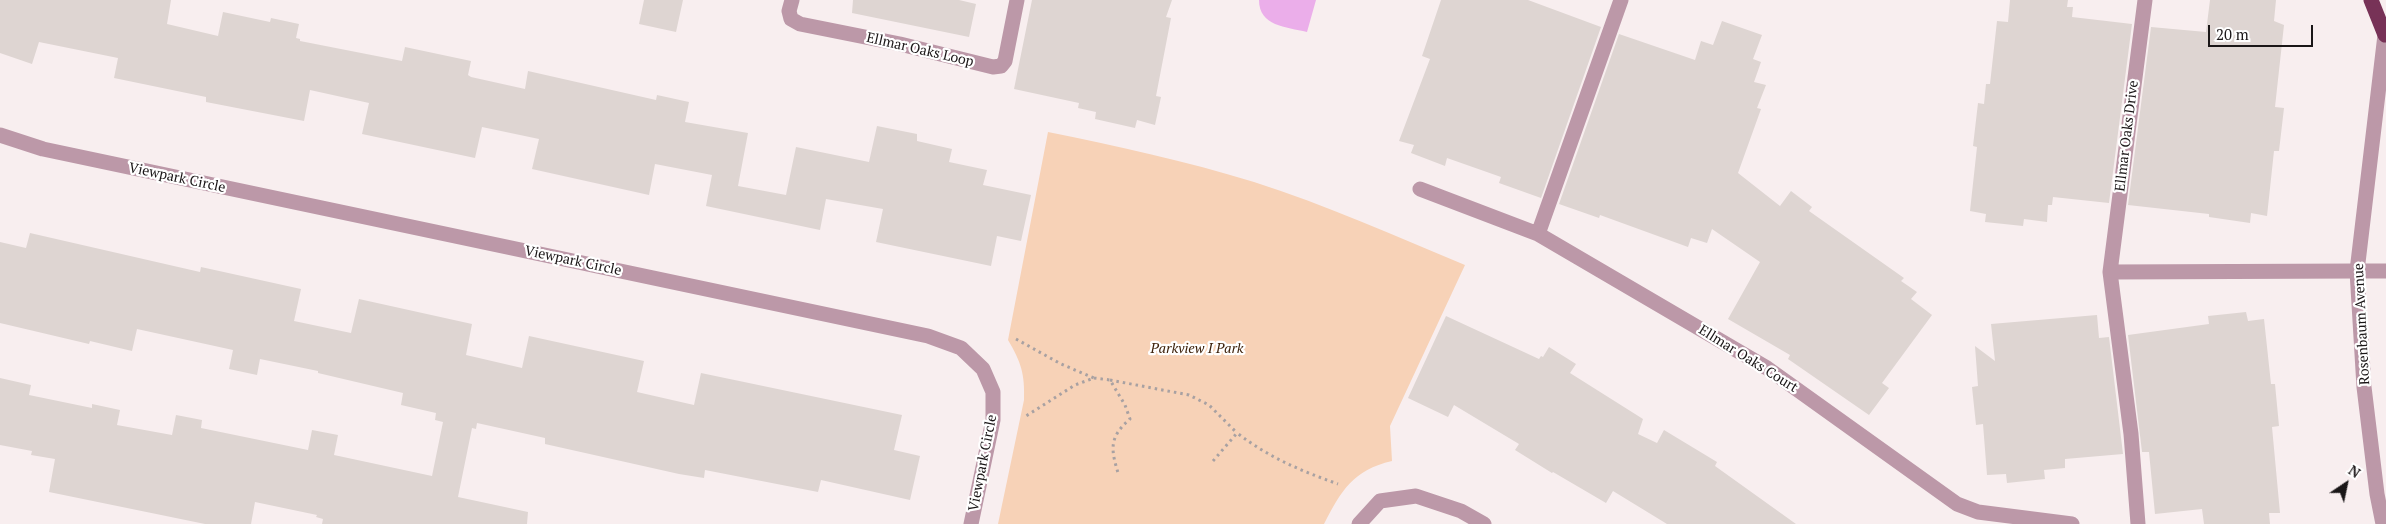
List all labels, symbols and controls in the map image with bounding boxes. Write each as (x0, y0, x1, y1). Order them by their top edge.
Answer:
scale bar (2211, 15, 2316, 47)
text: 20 m (2216, 24, 2249, 44)
street label: Ellmar Oaks Loop (865, 29, 975, 71)
street label: Ellmar Oaks Drive (2112, 79, 2142, 193)
street label: Viewpark Circle (127, 160, 227, 196)
street label: Viewpark Circle (523, 243, 623, 279)
street label: Rosenbaum Avenue (2350, 263, 2374, 385)
street label: Ellmar Oaks Court (1695, 322, 1801, 396)
park label: Parkview I Park (1150, 341, 1244, 357)
street label: Viewpark Circle (965, 413, 1001, 513)
north arrow (2321, 459, 2371, 509)
text: N (2345, 460, 2364, 482)

